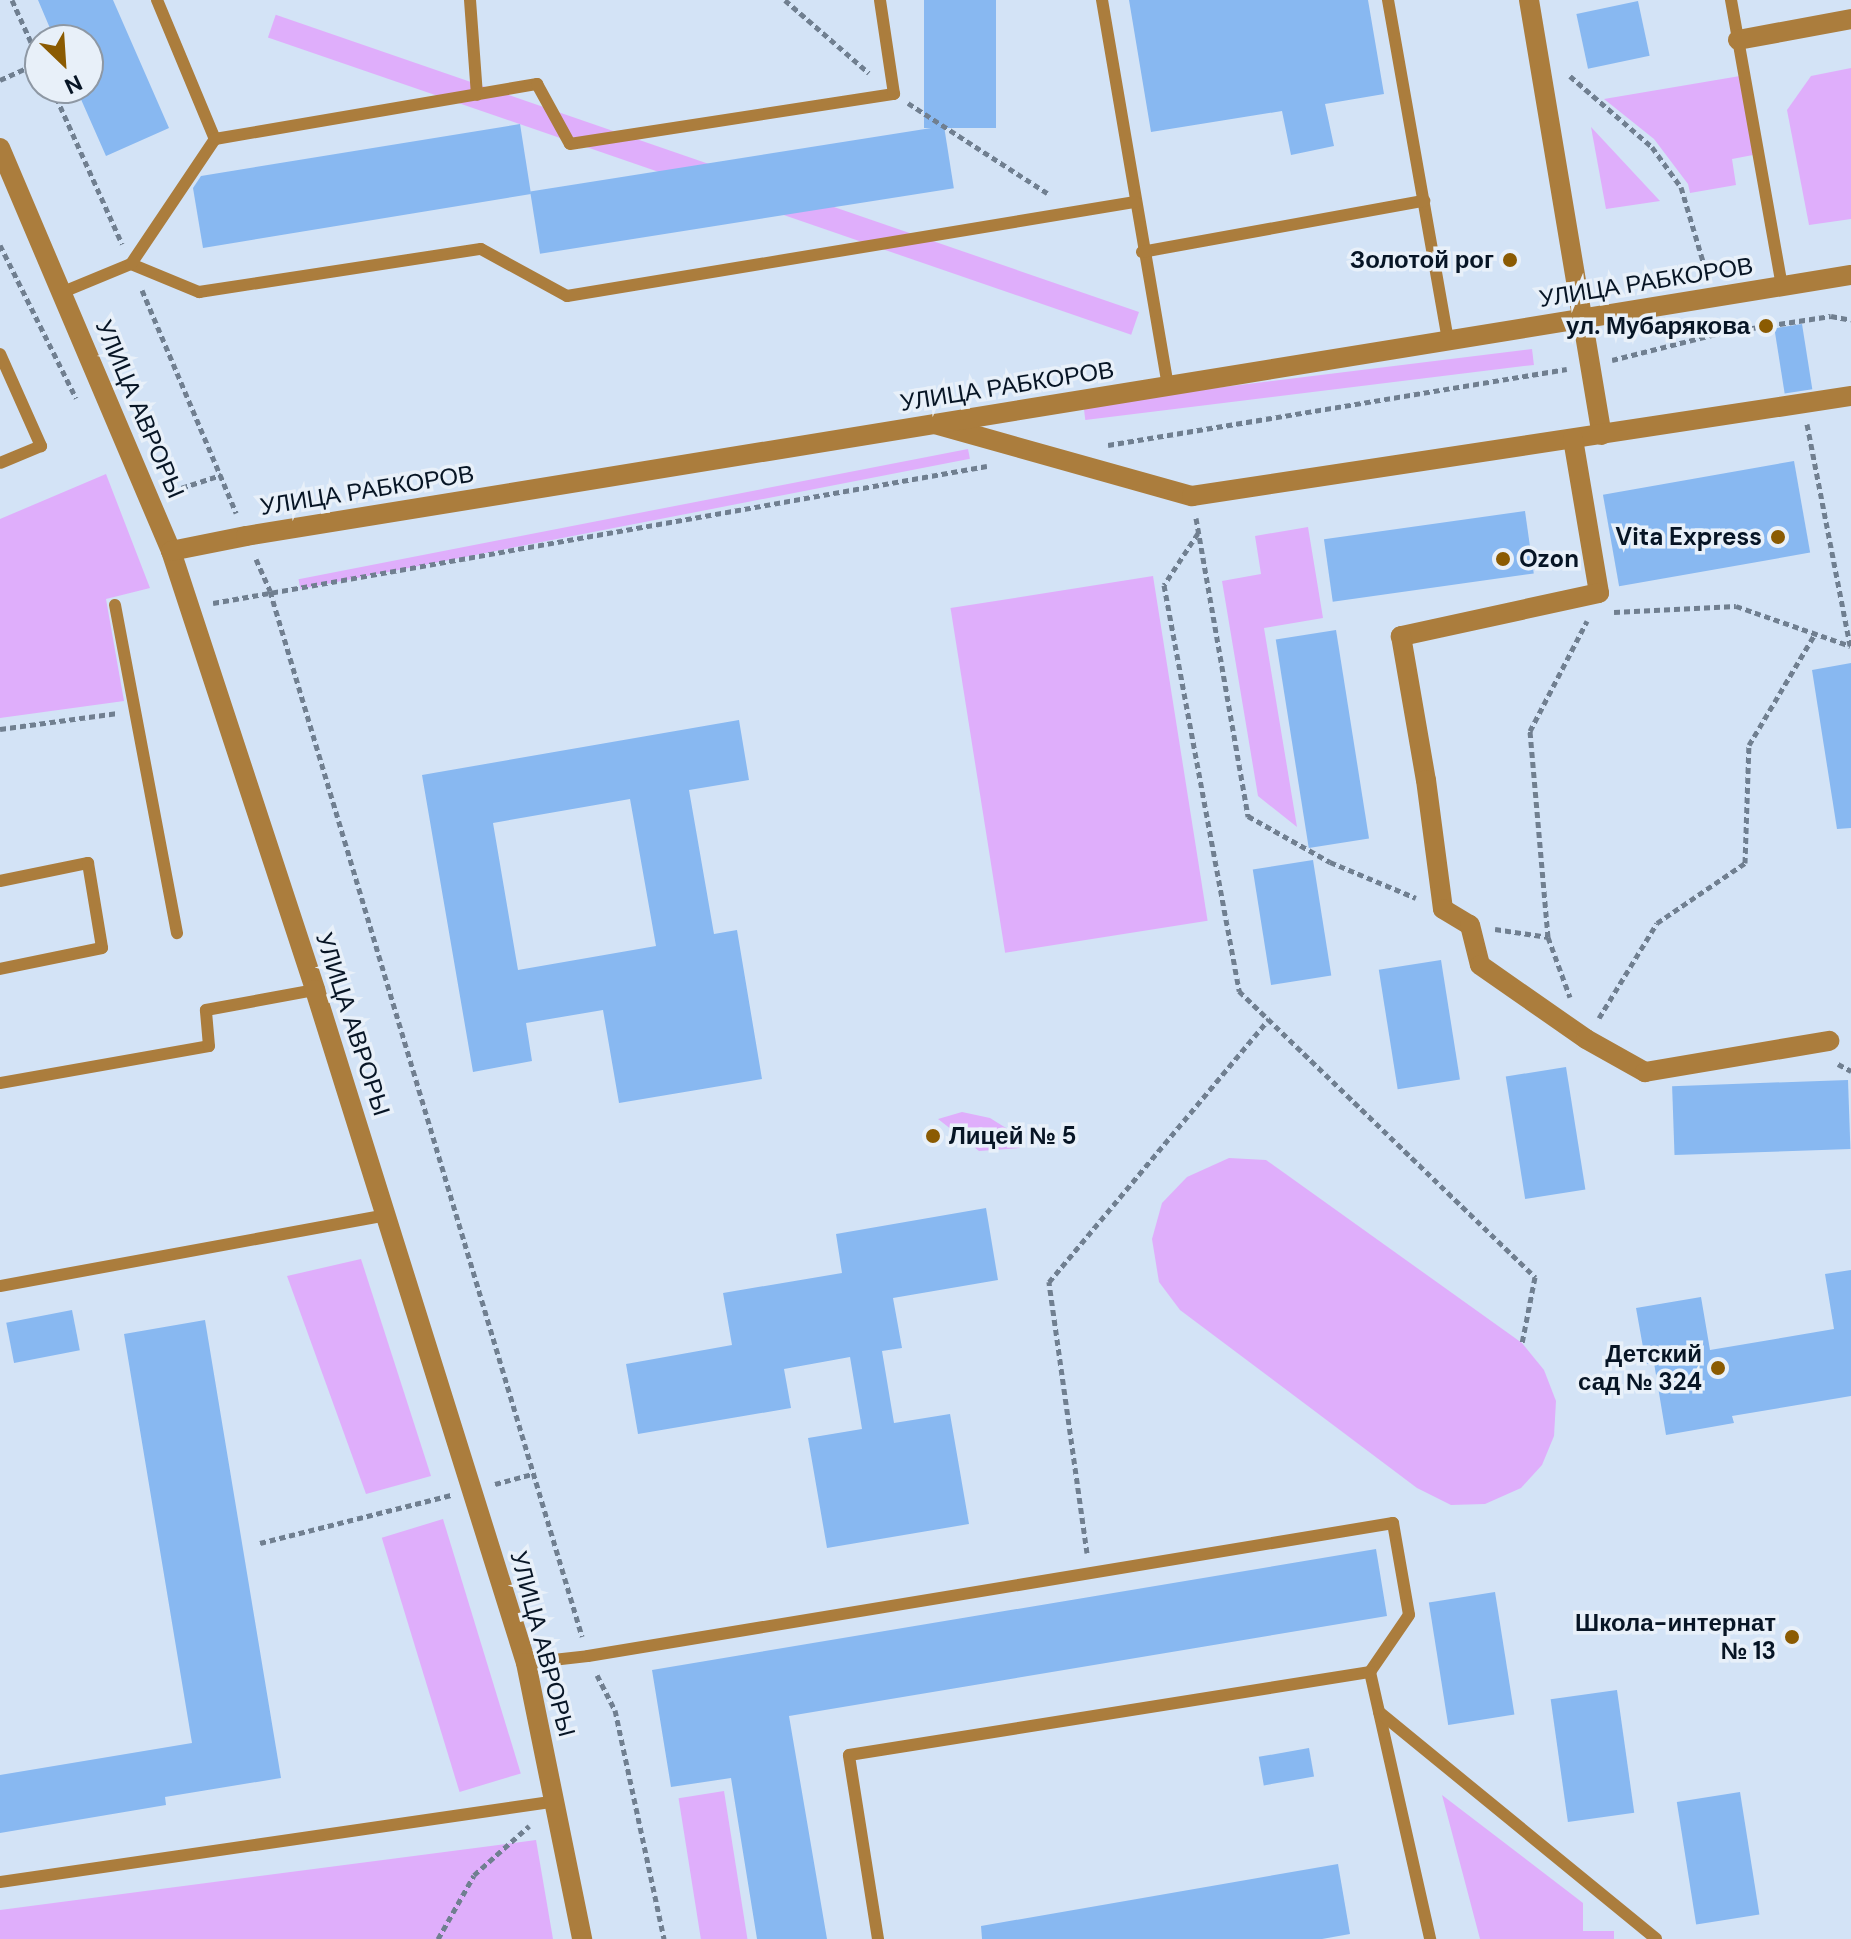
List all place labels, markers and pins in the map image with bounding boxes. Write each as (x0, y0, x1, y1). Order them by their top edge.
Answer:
place label: Золотой рог (1350, 246, 1494, 274)
marker: Золотой рог (1501, 251, 1519, 269)
place label: ул. Мубарякова (1566, 312, 1750, 340)
marker: ул. Мубарякова (1757, 317, 1775, 335)
place label: Vita Express (1615, 523, 1762, 551)
marker: Vita Express (1769, 528, 1787, 546)
place label: Ozon (1519, 545, 1579, 573)
marker: Ozon (1494, 550, 1512, 568)
place label: Лицей № 5 (949, 1122, 1076, 1150)
marker: Лицей № 5 (924, 1127, 942, 1145)
place label: Детский сад № 324 (1578, 1340, 1702, 1396)
marker: Детский сад № 324 (1709, 1359, 1727, 1377)
place label: Школа-интернат № 13 (1575, 1609, 1776, 1665)
marker: Школа-интернат № 13 (1783, 1628, 1801, 1646)

